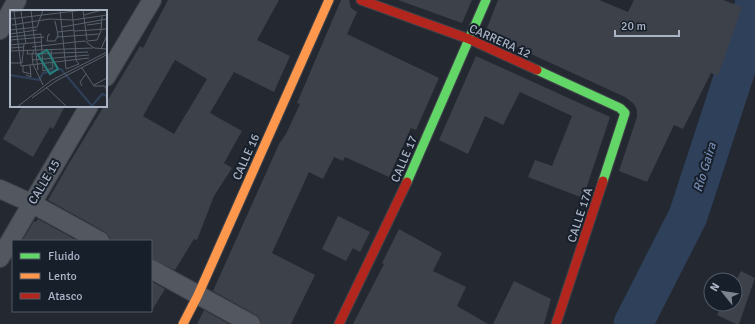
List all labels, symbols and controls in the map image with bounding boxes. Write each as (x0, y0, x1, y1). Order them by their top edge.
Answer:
inset map (10, 10, 107, 107)
scale bar (615, 12, 679, 38)
text: 20 m (621, 19, 646, 34)
street label: CARRERA 12 (467, 21, 533, 62)
street label: CALLE 16 (230, 132, 263, 183)
street label: CALLE 17 (388, 134, 421, 185)
water label: Río Gaira (690, 140, 720, 194)
street label: CALLE 15 (25, 157, 64, 207)
street label: CALLE 17A (565, 185, 597, 244)
legend (12, 240, 152, 312)
text: Fluido (48, 249, 80, 264)
text: Lento (48, 269, 77, 284)
north arrow (703, 272, 743, 312)
text: N (707, 281, 722, 294)
text: Atasco (48, 289, 83, 304)

